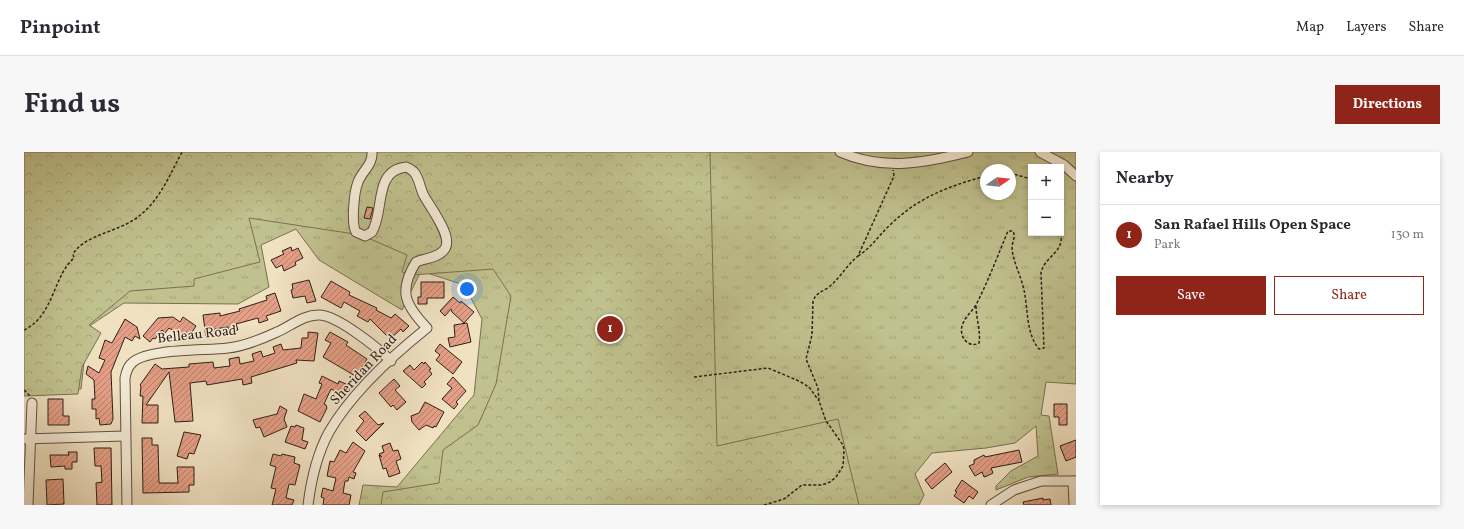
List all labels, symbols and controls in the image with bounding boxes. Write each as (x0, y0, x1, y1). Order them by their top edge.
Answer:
text: Pinpoint (20, 15, 100, 41)
text: Map (1296, 18, 1324, 37)
text: Layers (1346, 18, 1386, 37)
text: Share (1408, 18, 1444, 37)
text: Find us (24, 85, 120, 124)
button: Directions (1335, 85, 1440, 124)
north arrow (980, 164, 1016, 200)
map controls (1028, 164, 1064, 236)
button: + (1028, 164, 1064, 200)
text: Nearby (1116, 167, 1174, 190)
button: − (1028, 200, 1064, 236)
text: San Rafael Hills Open Space (1154, 215, 1351, 236)
text: 1 (1126, 226, 1132, 244)
text: 130 m (1391, 226, 1424, 244)
text: Park (1154, 236, 1181, 254)
button: Save (1116, 276, 1266, 315)
button: Share (1274, 276, 1424, 315)
your location (457, 279, 477, 299)
pin: 1 (597, 314, 623, 344)
street label: Belleau Road (156, 321, 238, 349)
street label: Sheridan Road (326, 330, 402, 410)

